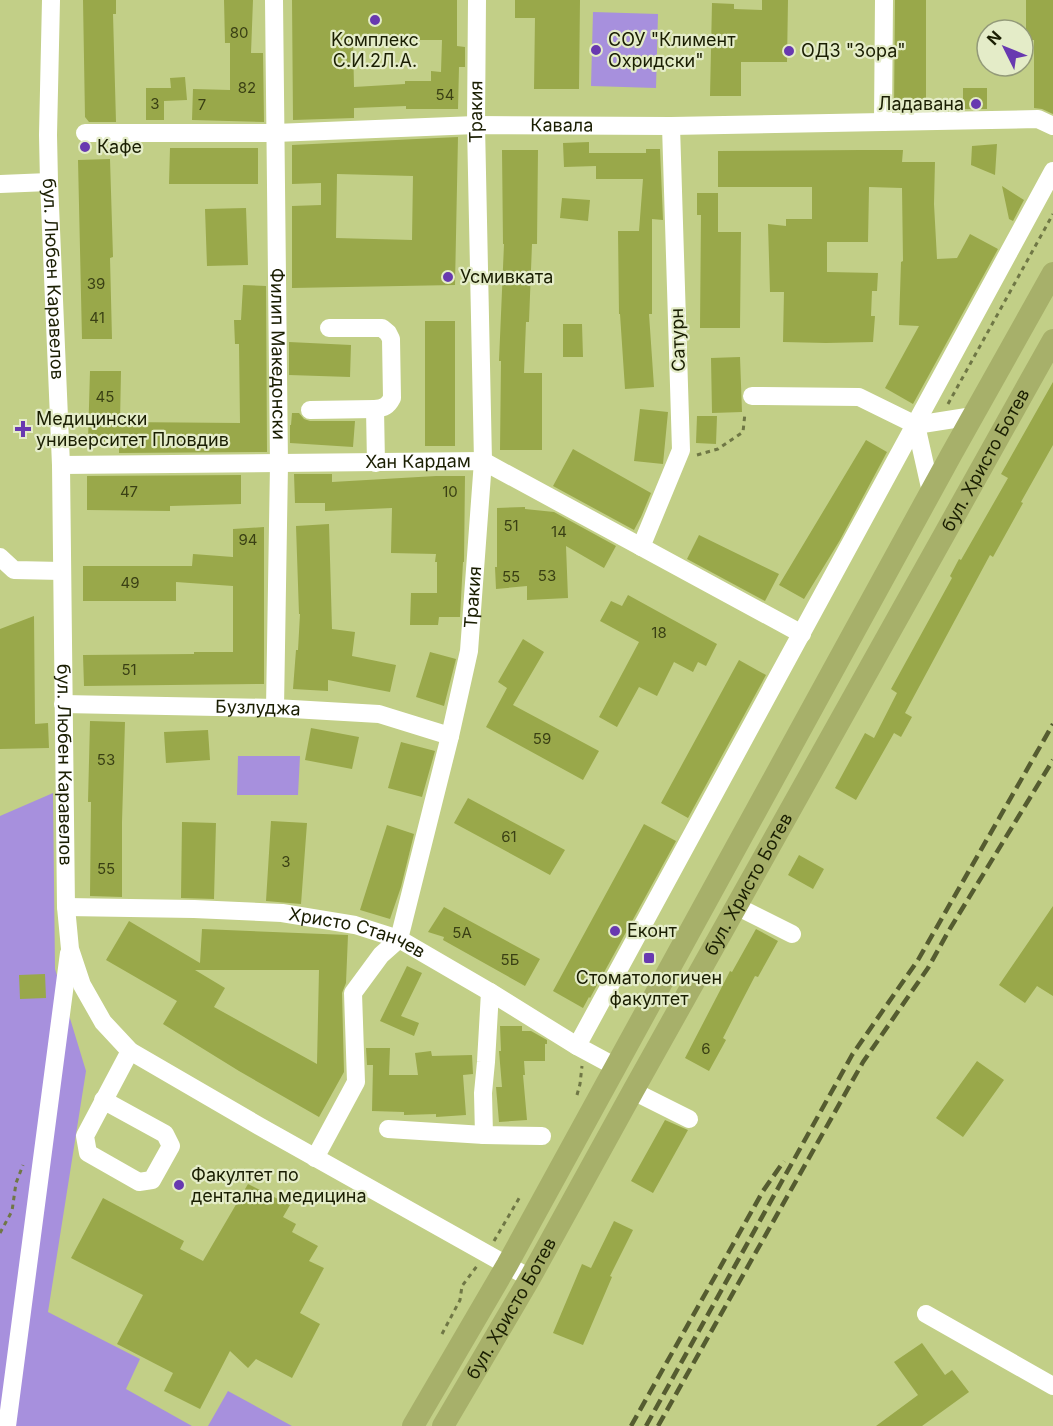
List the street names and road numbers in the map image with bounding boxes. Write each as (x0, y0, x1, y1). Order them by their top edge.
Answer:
street label: Тракия (465, 80, 486, 143)
street label: Кавала (530, 114, 593, 136)
street label: бул. Любен Каравелов (39, 178, 68, 380)
street label: Филип Македонски (267, 268, 290, 440)
street label: Сатурн (666, 308, 689, 372)
street label: бул. Христо Ботев (937, 385, 1034, 535)
street label: Хан Кардам (365, 450, 471, 472)
street label: Тракия (460, 565, 485, 629)
street label: бул. Любен Каравелов (53, 664, 77, 866)
street label: Бузлуджа (215, 696, 301, 719)
street label: бул. Христо Ботев (700, 809, 796, 959)
street label: Христо Станчев (287, 903, 429, 962)
street label: бул. Христо Ботев (462, 1234, 560, 1383)

